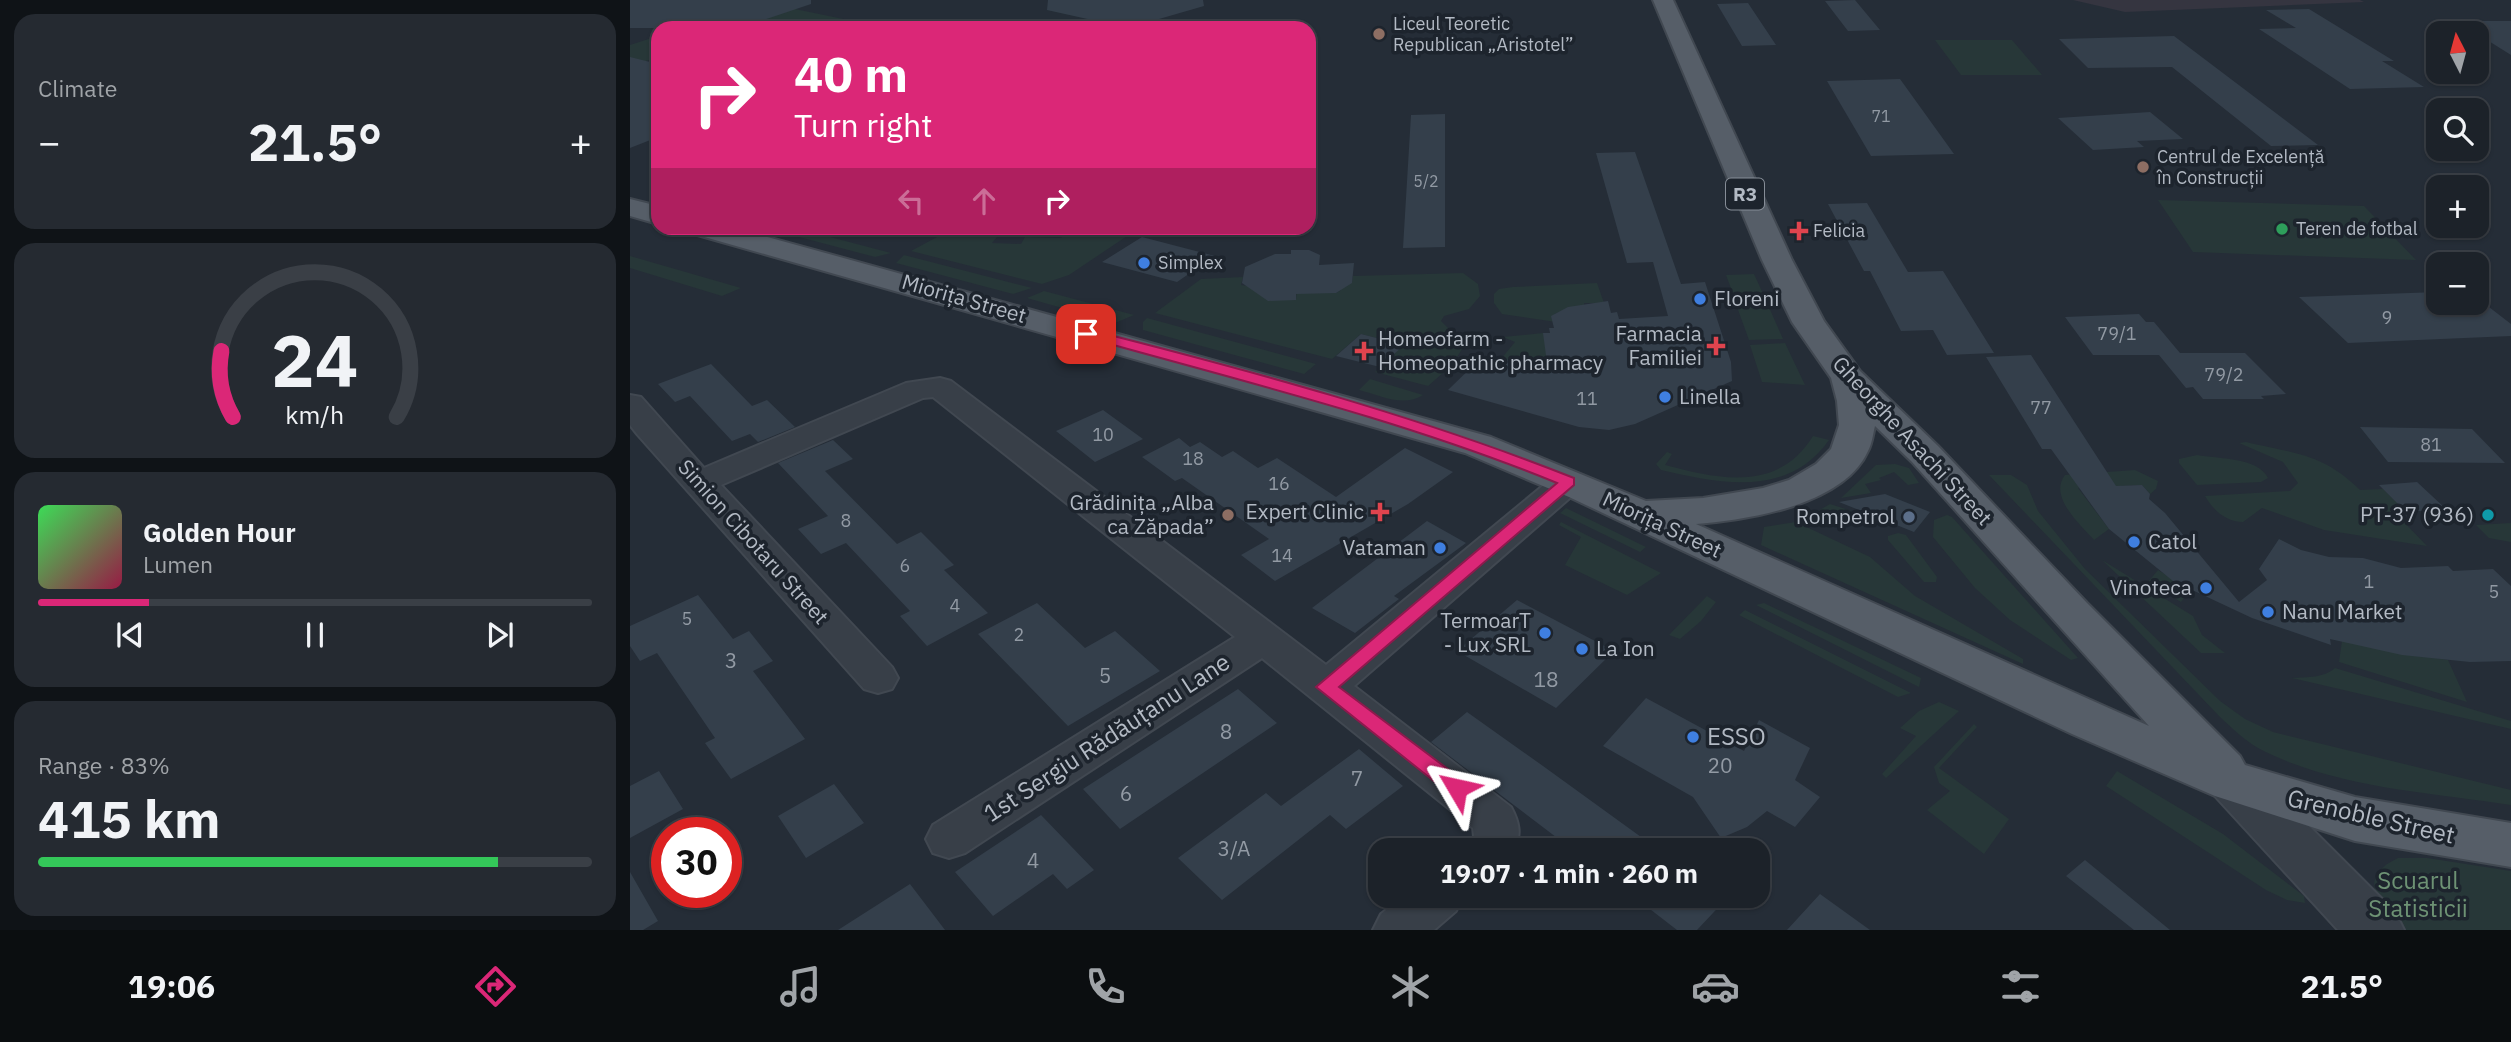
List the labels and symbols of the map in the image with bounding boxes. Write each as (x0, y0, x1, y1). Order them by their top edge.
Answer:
place label: Liceul Teoretic Republican „Aristotel” (1393, 12, 1574, 56)
north arrow (2426, 21, 2488, 84)
marker: Liceul Teoretic Republican „Aristotel” (1371, 26, 1387, 42)
house number: 71 (1871, 106, 1891, 126)
place label: Centrul de Excelență în Construcții (2156, 145, 2325, 189)
marker: Centrul de Excelență în Construcții (2135, 159, 2151, 175)
house number: 5/2 (1413, 171, 1439, 191)
road number: R3 (1726, 178, 1764, 210)
place label: Teren de fotbal (2296, 217, 2418, 240)
place label: Felicia (1813, 219, 1865, 242)
marker: Teren de fotbal (2274, 221, 2290, 237)
marker: Felicia (1791, 223, 1807, 239)
place label: Simplex (1158, 251, 1223, 274)
marker: Simplex (1136, 255, 1152, 271)
street label: Miorița Street (899, 267, 1030, 329)
place label: Floreni (1714, 284, 1780, 312)
marker: Floreni (1692, 291, 1708, 307)
pin (1056, 304, 1116, 364)
house number: 9 (2382, 306, 2392, 329)
place label: Farmacia Familiei (1616, 319, 1702, 371)
house number: 79/1 (2097, 322, 2137, 345)
place label: Homeofarm - Homeopathic pharmacy (1378, 324, 1604, 376)
marker: Farmacia Familiei (1708, 338, 1724, 354)
marker: Homeofarm - Homeopathic pharmacy (1356, 343, 1372, 359)
street label: Gheorghe Asachi Street (1827, 350, 1999, 531)
house number: 79/2 (2204, 363, 2244, 386)
place label: Linella (1679, 382, 1741, 410)
house number: 11 (1576, 387, 1598, 410)
marker: Linella (1657, 389, 1673, 405)
house number: 77 (2030, 396, 2052, 419)
house number: 10 (1092, 423, 1114, 446)
house number: 81 (2420, 433, 2442, 456)
house number: 18 (1182, 447, 1204, 470)
street label: Simion Cibotaru Street (672, 453, 835, 630)
house number: 16 (1268, 472, 1290, 495)
street label: Miorița Street (1598, 484, 1726, 564)
place label: Grădinița „Alba ca Zăpada” (1070, 488, 1214, 540)
place label: Expert Clinic (1246, 497, 1364, 525)
place label: PT-37 (936) (2360, 500, 2474, 528)
marker: Expert Clinic (1370, 502, 1390, 522)
place label: Rompetrol (1796, 502, 1895, 530)
marker: Grădinița „Alba ca Zăpada” (1220, 507, 1236, 523)
marker: PT-37 (936) (2480, 507, 2496, 523)
house number: 8 (841, 509, 851, 532)
marker: Rompetrol (1901, 509, 1917, 525)
place label: Catol (2148, 527, 2197, 555)
place label: Vataman (1343, 533, 1426, 561)
marker: Catol (2126, 534, 2142, 550)
marker: Vataman (1432, 540, 1448, 556)
house number: 14 (1271, 544, 1293, 567)
house number: 6 (900, 554, 910, 577)
house number: 1 (2364, 570, 2374, 593)
place label: Vinoteca (2110, 573, 2192, 601)
marker: Vinoteca (2198, 580, 2214, 596)
house number: 5 (2489, 580, 2499, 603)
house number: 4 (950, 594, 961, 617)
place label: Nanu Market (2282, 597, 2402, 625)
marker: Nanu Market (2260, 604, 2276, 620)
place label: TermoarT - Lux SRL (1440, 606, 1531, 658)
house number: 5 (682, 607, 692, 630)
house number: 2 (1014, 623, 1024, 646)
marker: TermoarT - Lux SRL (1537, 625, 1553, 641)
place label: La Ion (1596, 634, 1655, 662)
marker: La Ion (1574, 641, 1590, 657)
street label: 1st Sergiu Rădăuțanu Lane (977, 645, 1236, 829)
house number: 3 (725, 646, 737, 674)
house number: 5 (1099, 661, 1111, 689)
house number: 18 (1533, 665, 1559, 693)
house number: 8 (1220, 717, 1232, 745)
place label: ESSO (1707, 720, 1766, 752)
marker: ESSO (1685, 729, 1701, 745)
position arrow (1420, 751, 1494, 825)
house number: 20 (1707, 751, 1733, 779)
house number: 7 (1351, 764, 1363, 792)
house number: 6 (1120, 779, 1132, 807)
street label: Grenoble Street (2284, 781, 2458, 851)
speed limit sign: 30 (651, 817, 742, 908)
house number: 3/A (1217, 834, 1251, 862)
house number: 4 (1027, 846, 1039, 874)
park label: Scuarul Statisticii (2368, 864, 2468, 924)

